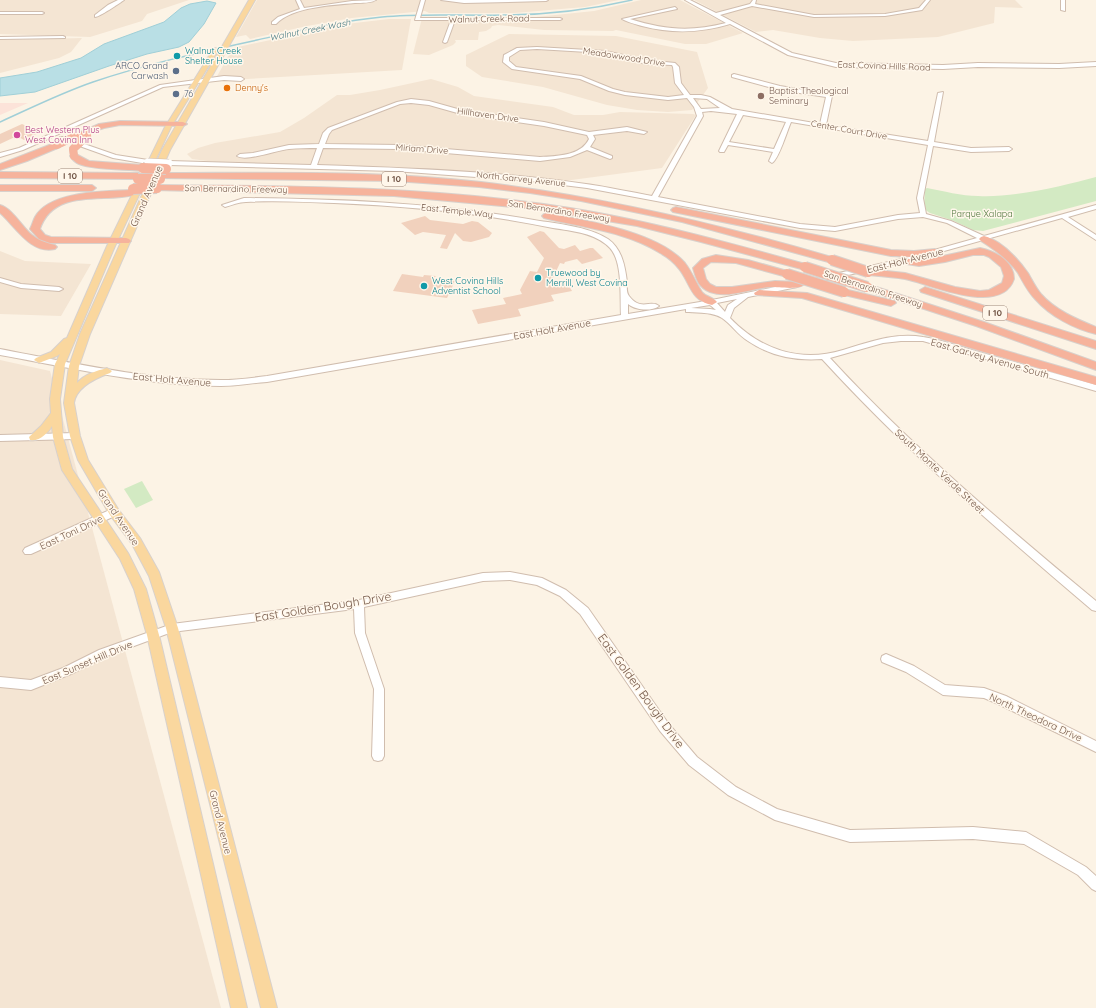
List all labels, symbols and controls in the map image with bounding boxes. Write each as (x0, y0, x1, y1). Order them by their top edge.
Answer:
street label: Walnut Creek Road (448, 12, 530, 25)
water label: Walnut Creek Wash (269, 16, 352, 43)
place label: Walnut Creek Shelter House (185, 45, 243, 66)
street label: Meadowwood Drive (582, 45, 666, 68)
marker: Walnut Creek Shelter House (172, 51, 182, 61)
street label: East Covina Hills Road (837, 58, 931, 73)
place label: ARCO Grand Carwash (115, 60, 168, 81)
marker: ARCO Grand Carwash (171, 66, 181, 76)
place label: Denny's (235, 82, 268, 93)
marker: Denny's (222, 83, 232, 93)
place label: Baptist Theological Seminary (769, 85, 849, 106)
place label: 76 (184, 88, 193, 99)
marker: 76 (171, 89, 181, 99)
marker: Baptist Theological Seminary (756, 91, 766, 101)
street label: Hillhaven Drive (457, 105, 520, 124)
street label: Center Court Drive (810, 117, 888, 142)
place label: Best Western Plus West Covina Inn (25, 124, 99, 145)
marker: Best Western Plus West Covina Inn (12, 130, 22, 140)
street label: Miriam Drive (395, 141, 449, 156)
street label: Grand Avenue (127, 163, 166, 229)
street label: North Garvey Avenue (476, 168, 566, 189)
road number: I 10 (58, 169, 82, 183)
road number: I 10 (382, 172, 406, 186)
street label: San Bernardino Freeway (185, 182, 287, 195)
street label: San Bernardino Freeway (507, 197, 611, 224)
street label: East Temple Way (421, 201, 493, 220)
park label: Parque Xalapa (951, 208, 1013, 219)
street label: East Holt Avenue (866, 245, 945, 276)
place label: Truewood by Merrill, West Covina (546, 267, 628, 288)
street label: San Bernardino Freeway (823, 267, 924, 310)
marker: Truewood by Merrill, West Covina (533, 273, 543, 283)
place label: West Covina Hills Adventist School (432, 275, 503, 296)
marker: West Covina Hills Adventist School (419, 281, 429, 291)
road number: I 10 (983, 306, 1007, 320)
street label: East Holt Avenue (512, 316, 592, 343)
street label: East Garvey Avenue South (929, 335, 1051, 382)
street label: East Holt Avenue (132, 370, 212, 389)
street label: South Monte Verde Street (892, 426, 988, 517)
street label: Grand Avenue (95, 486, 142, 548)
street label: East Toni Drive (38, 512, 105, 553)
street label: East Golden Bough Drive (254, 588, 392, 625)
street label: East Golden Bough Drive (595, 631, 688, 751)
street label: East Sunset Hill Drive (40, 637, 135, 687)
street label: North Theodora Drive (987, 690, 1085, 745)
street label: Grand Avenue (206, 789, 235, 856)

